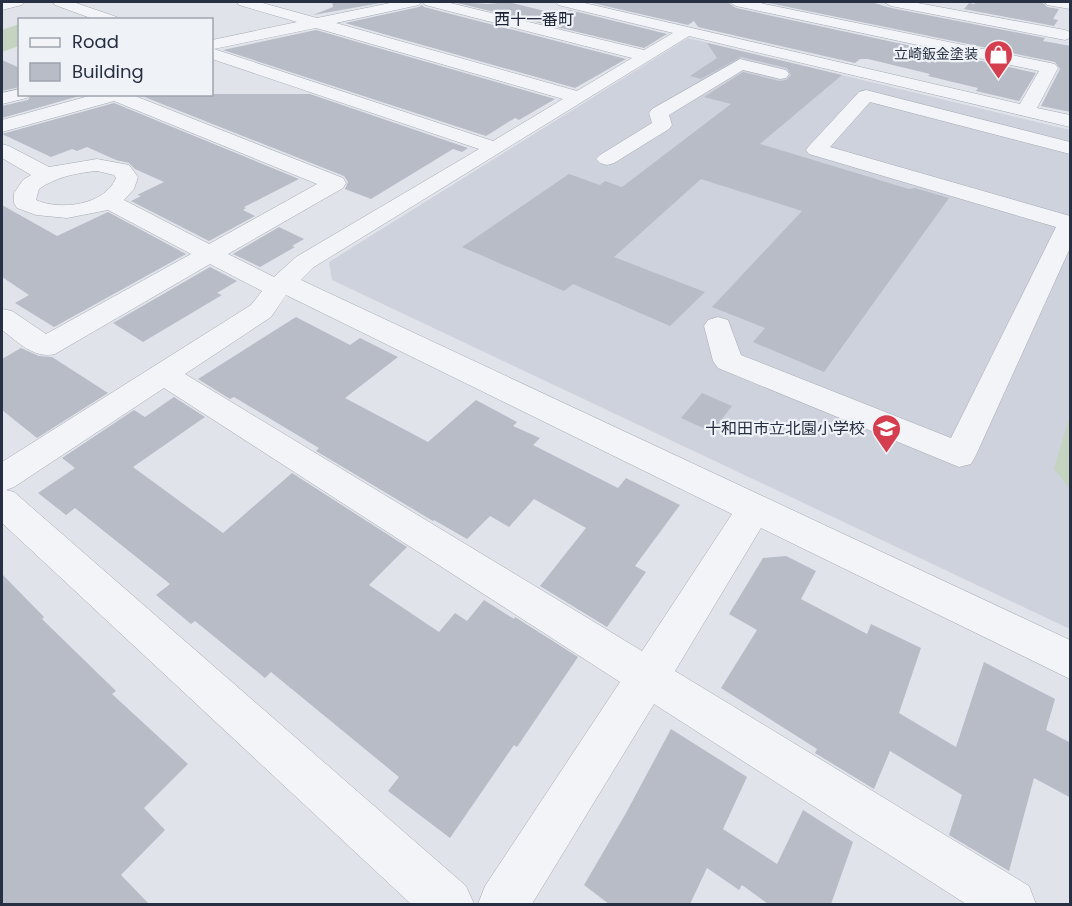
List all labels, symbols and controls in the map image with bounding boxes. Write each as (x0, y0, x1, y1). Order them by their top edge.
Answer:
district label: 西十一番町 (494, 8, 574, 31)
legend (18, 18, 213, 96)
text: Road (72, 29, 119, 54)
shop icon: 立崎鈑金塗装 (983, 38, 1015, 80)
place label: 立崎鈑金塗装 (894, 44, 978, 64)
text: Building (72, 59, 144, 84)
school or university icon: 十和田市立北園小学校 (870, 412, 902, 454)
place label: 十和田市立北園小学校 (705, 417, 865, 440)

